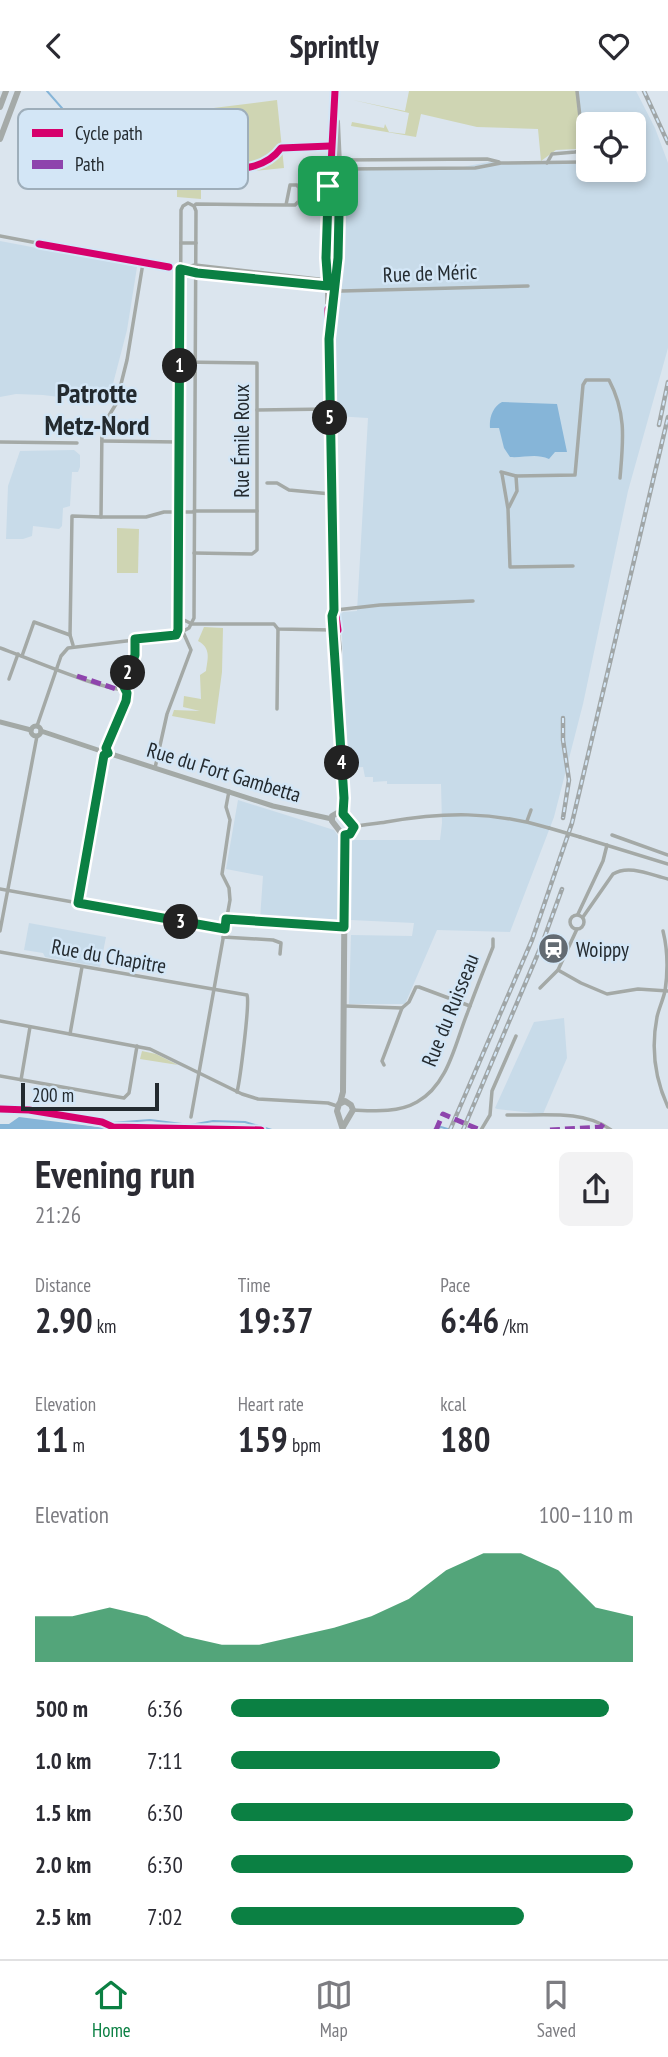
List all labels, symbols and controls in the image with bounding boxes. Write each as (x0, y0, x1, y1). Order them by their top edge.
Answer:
text: Sprintly (289, 25, 379, 67)
icon: back (35, 27, 73, 65)
icon: heart (595, 27, 633, 65)
legend (18, 109, 248, 189)
map controls (576, 112, 646, 182)
button: locate (576, 112, 646, 182)
text: Cycle path (75, 121, 143, 145)
text: Path (75, 152, 104, 176)
pin (298, 156, 358, 216)
icon: arrive (309, 167, 347, 205)
street label: Rue de Méric (382, 258, 478, 288)
pin: 1 (162, 349, 198, 383)
text: 1 (175, 353, 184, 377)
district label: Patrotte Metz-Nord (44, 374, 150, 443)
street label: Rue Émile Roux (228, 384, 255, 498)
pin: 5 (312, 401, 348, 435)
text: 5 (325, 405, 334, 429)
pin: 2 (110, 655, 146, 691)
text: 2 (123, 660, 132, 684)
street label: Rue du Fort Gambetta (144, 736, 304, 808)
pin: 4 (324, 745, 360, 781)
text: 4 (337, 750, 346, 774)
pin: 3 (164, 905, 198, 939)
text: 3 (176, 909, 185, 933)
station icon: Woippy (536, 932, 570, 966)
street label: Rue du Chapitre (49, 933, 169, 979)
place label: Woippy (576, 936, 629, 963)
street label: Rue du Ruisseau (415, 950, 485, 1070)
scale bar (21, 1080, 159, 1112)
text: 200 m (32, 1083, 74, 1107)
text: Evening run (35, 1149, 195, 1198)
button: share (559, 1152, 633, 1226)
text: 21:26 (35, 1200, 81, 1229)
text: Distance (35, 1273, 91, 1297)
text: Time (238, 1273, 271, 1297)
text: Pace (440, 1273, 470, 1297)
text: 2.90 (35, 1297, 93, 1343)
text: 19:37 (238, 1297, 313, 1343)
text: 6:46 (440, 1297, 499, 1343)
text: km (93, 1314, 116, 1338)
text: /km (499, 1314, 529, 1338)
text: Elevation (35, 1392, 96, 1416)
text: Heart rate (238, 1392, 304, 1416)
text: kcal (440, 1392, 466, 1416)
text: 11 (35, 1416, 68, 1462)
text: 159 (238, 1416, 288, 1462)
text: 180 (440, 1416, 491, 1462)
text: m (68, 1433, 85, 1457)
text: bpm (288, 1433, 321, 1457)
text: Elevation (35, 1500, 109, 1529)
text: 100–110 m (539, 1500, 633, 1529)
text: 500 m (35, 1694, 88, 1723)
text: 6:36 (147, 1694, 183, 1723)
text: 1.0 km (35, 1746, 91, 1775)
text: 7:11 (147, 1746, 183, 1775)
text: 1.5 km (35, 1798, 91, 1827)
text: 6:30 (147, 1798, 183, 1827)
text: 2.0 km (35, 1850, 91, 1879)
text: 6:30 (147, 1850, 183, 1879)
text: 2.5 km (35, 1902, 91, 1931)
text: 7:02 (147, 1902, 183, 1931)
tab: Home (92, 1976, 131, 2042)
tab: Map (315, 1976, 353, 2042)
tab: Saved (537, 1976, 576, 2042)

